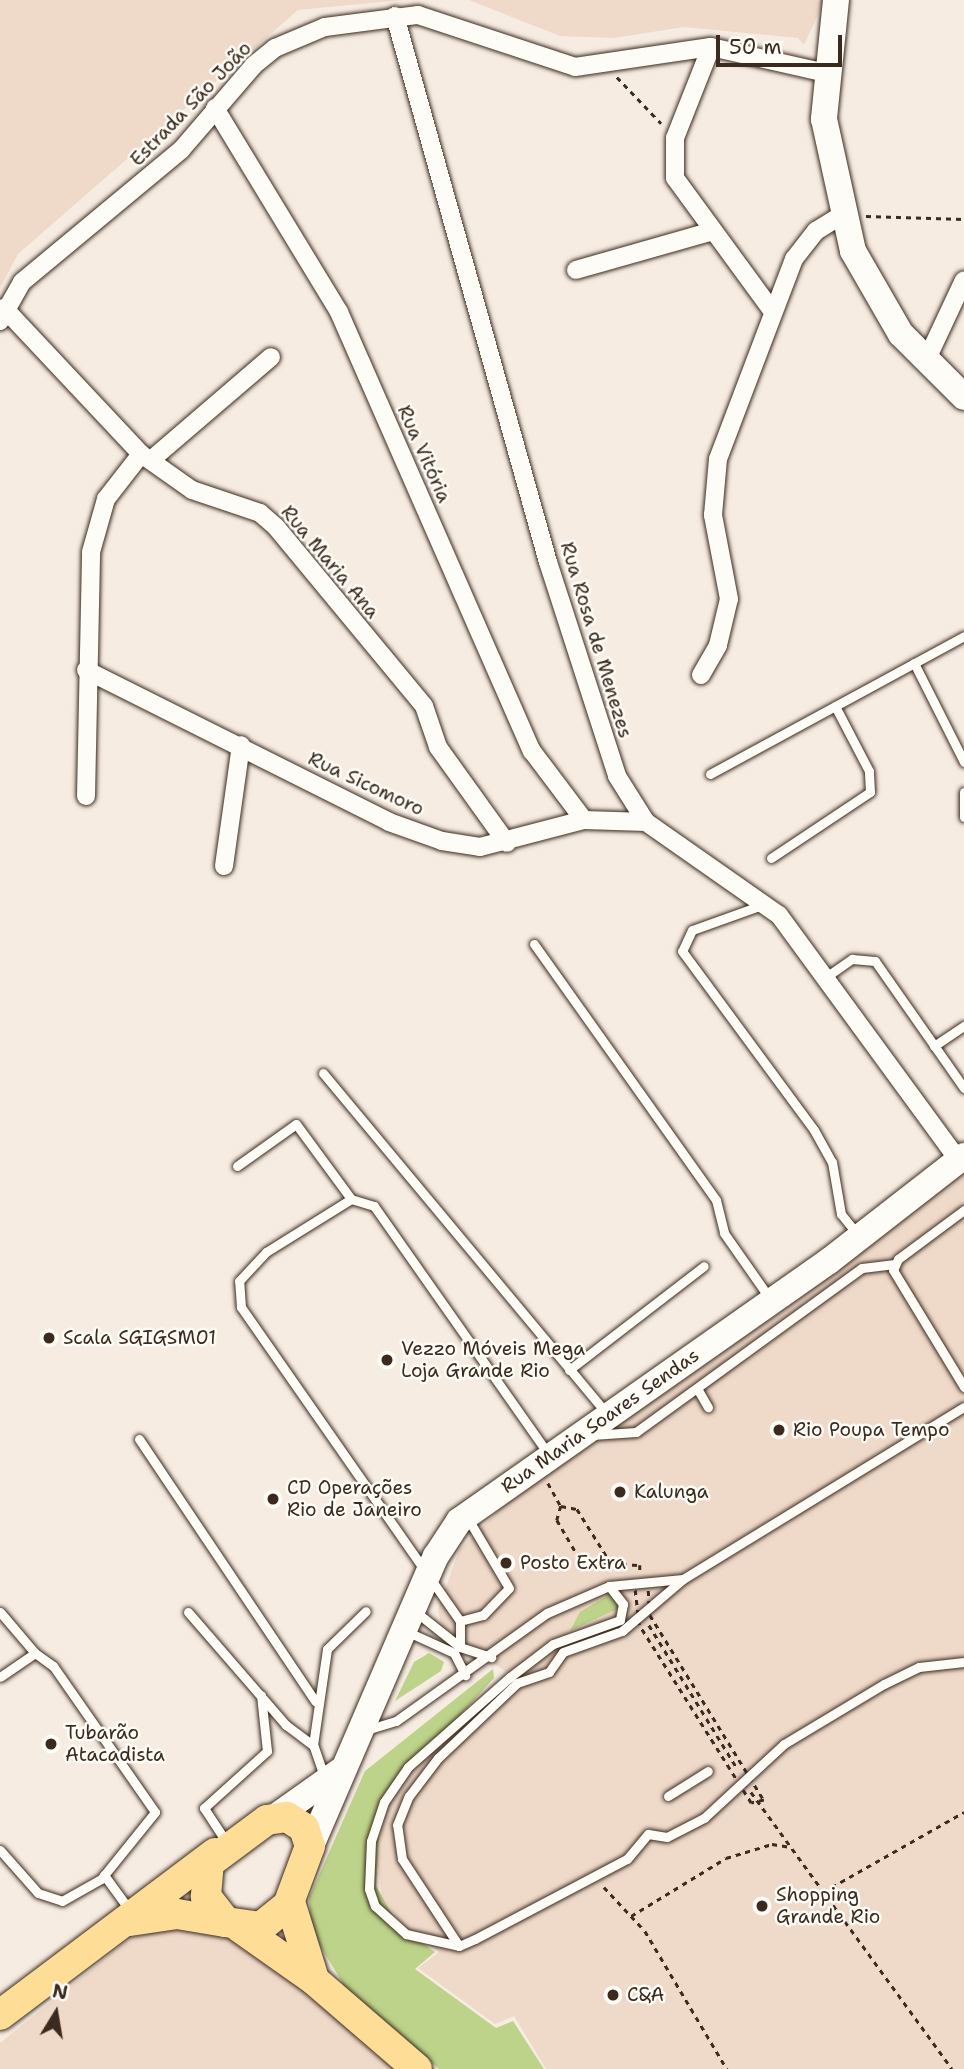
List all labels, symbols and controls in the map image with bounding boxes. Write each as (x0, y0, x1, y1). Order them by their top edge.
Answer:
scale bar (719, 21, 845, 65)
text: 50 m (729, 33, 782, 61)
street label: Estrada São João (126, 37, 256, 171)
street label: Rua Vitória (392, 402, 456, 506)
street label: Rua Maria Ana (276, 501, 384, 623)
street label: Rua Rosa de Menezes (555, 539, 637, 741)
street label: Rua Sicomoro (304, 747, 428, 821)
place label: Scala SGIGSM01 (63, 1327, 216, 1349)
marker: Scala SGIGSM01 (41, 1330, 57, 1346)
place label: Vezzo Móveis Mega Loja Grande Rio (401, 1338, 585, 1382)
street label: Rua Maria Soares Sendas (497, 1344, 703, 1498)
marker: Vezzo Móveis Mega Loja Grande Rio (379, 1352, 395, 1368)
place label: Rio Poupa Tempo (793, 1419, 949, 1441)
marker: Rio Poupa Tempo (771, 1422, 787, 1438)
place label: CD Operações Rio de Janeiro (287, 1477, 422, 1521)
place label: Kalunga (634, 1481, 709, 1503)
marker: Kalunga (612, 1484, 628, 1500)
marker: CD Operações Rio de Janeiro (265, 1491, 281, 1507)
place label: Posto Extra (520, 1552, 626, 1574)
marker: Posto Extra (498, 1555, 514, 1571)
place label: Tubarão Atacadista (65, 1722, 165, 1766)
marker: Tubarão Atacadista (43, 1736, 59, 1752)
place label: Shopping Grande Rio (776, 1884, 880, 1928)
marker: Shopping Grande Rio (754, 1898, 770, 1914)
north arrow (21, 1978, 91, 2048)
text: N (50, 1978, 70, 2006)
place label: C&A (627, 1984, 664, 2006)
marker: C&A (605, 1987, 621, 2003)

